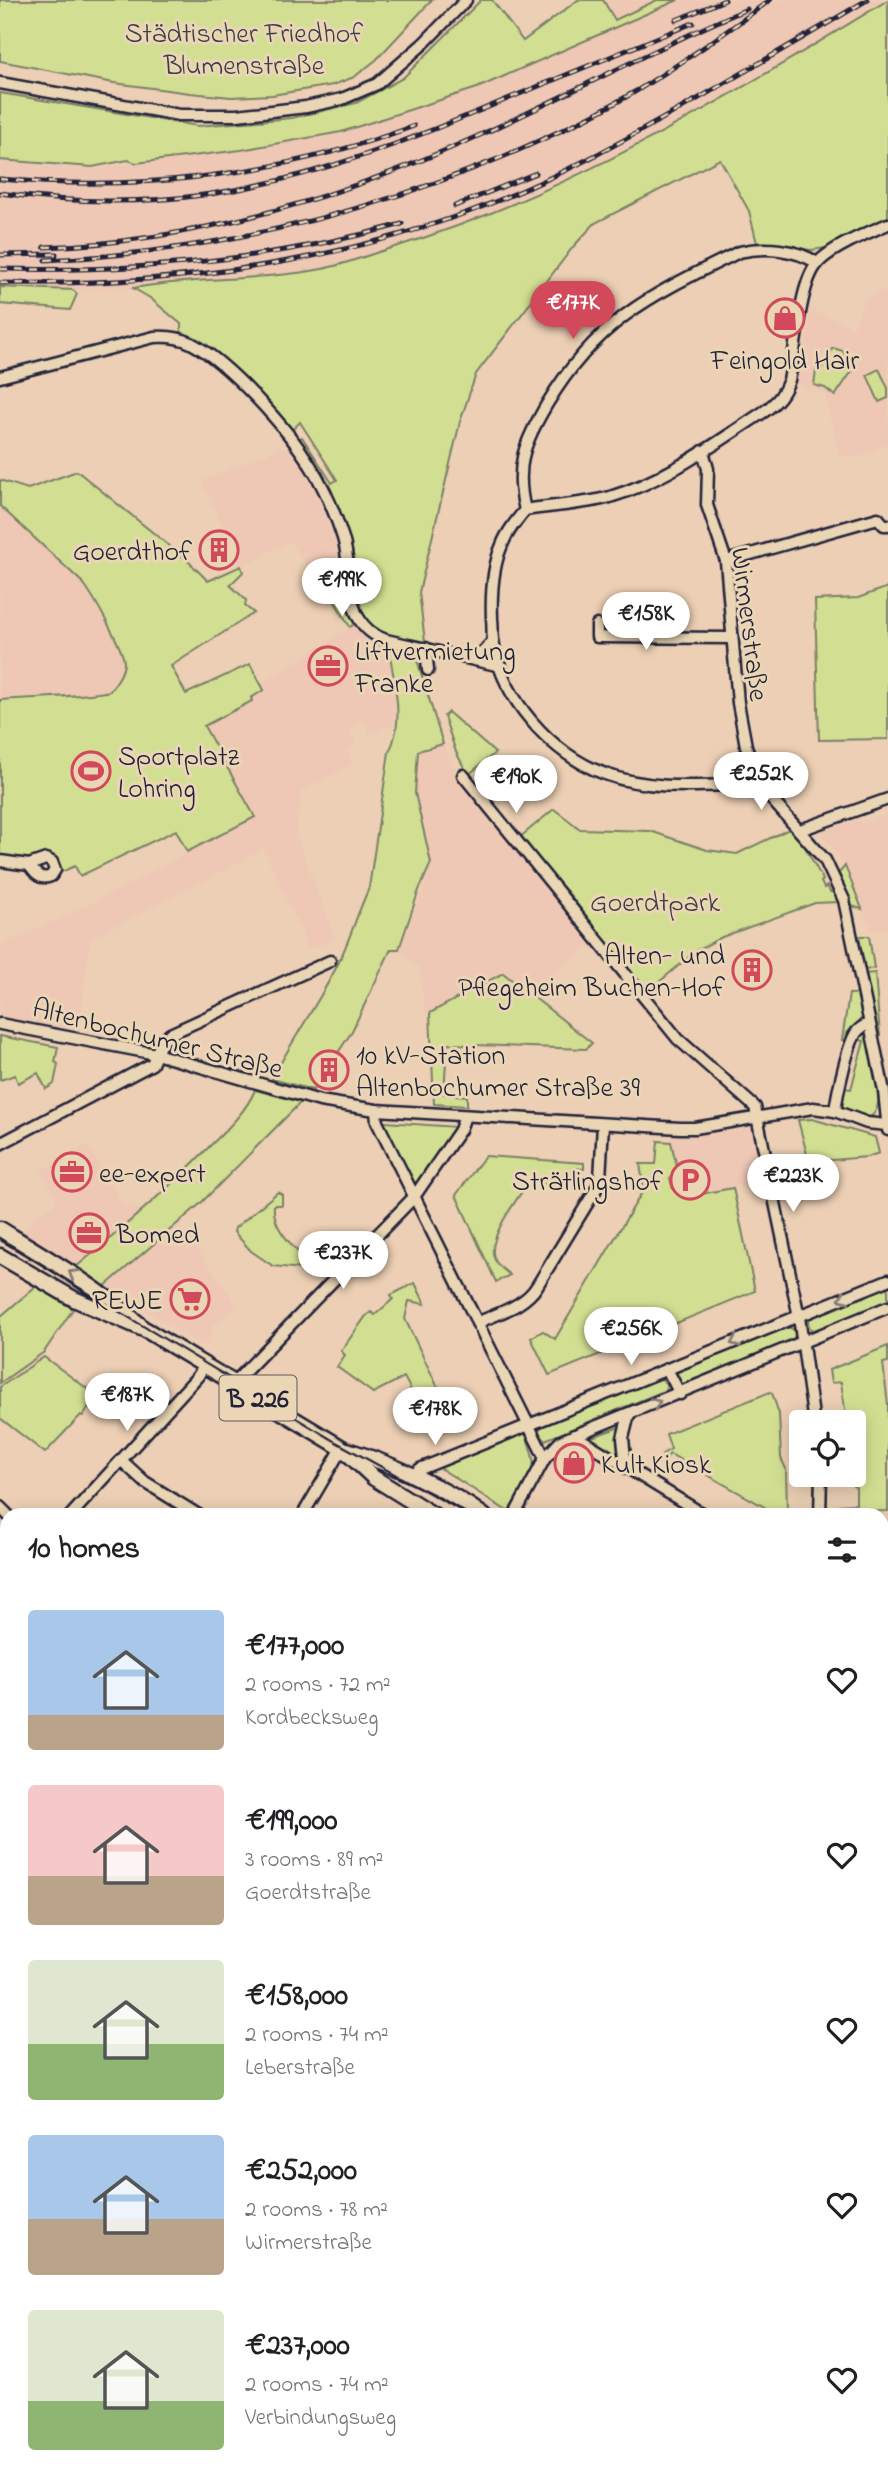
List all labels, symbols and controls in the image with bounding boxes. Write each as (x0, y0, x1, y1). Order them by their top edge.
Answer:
park label: Städtischer Friedhof Blumenstraße (125, 15, 363, 88)
pin: €177K (524, 282, 622, 341)
text: €177K (546, 287, 600, 320)
shop icon: Feingold Hair (764, 297, 806, 339)
place label: Feingold Hair (710, 342, 860, 383)
building icon: Goerdthof (198, 529, 240, 571)
place label: Goerdthof (73, 533, 192, 574)
street label: Wirmerstraße (718, 545, 777, 704)
pin: €199K (293, 558, 391, 618)
text: €199K (318, 564, 366, 597)
pin: €158K (597, 592, 695, 652)
text: €158K (618, 598, 674, 631)
place label: Liftvermietung Franke (354, 633, 516, 706)
office icon: Liftvermietung Franke (307, 645, 349, 687)
place label: Sportplatz Lohring (118, 738, 239, 811)
sports icon: Sportplatz Lohring (70, 750, 112, 792)
pin: €252K (712, 752, 810, 812)
pin: €190K (467, 756, 565, 815)
text: €252K (729, 758, 793, 791)
text: €190K (490, 761, 542, 794)
park label: Goerdtpark (590, 884, 721, 925)
place label: Alten- und Pflegeheim Buchen-Hof (458, 937, 725, 1010)
building icon: Alten- und Pflegeheim Buchen-Hof (731, 949, 773, 991)
street label: Altenbochumer Straße (27, 989, 287, 1091)
place label: 10 kV-Station Altenbochumer Straße 39 (356, 1037, 641, 1110)
building icon: 10 kV-Station Altenbochumer Straße 39 (308, 1049, 350, 1091)
office icon: ee-expert (51, 1151, 93, 1193)
pin: €223K (744, 1154, 842, 1214)
place label: ee-expert (99, 1155, 206, 1196)
parking icon: Strätlingshof (669, 1159, 711, 1201)
text: €223K (763, 1160, 823, 1193)
place label: Strätlingshof (512, 1163, 663, 1204)
office icon: Bomed (68, 1212, 110, 1254)
place label: Bomed (115, 1216, 200, 1257)
pin: €237K (294, 1232, 392, 1291)
text: €237K (314, 1237, 372, 1270)
one-way arrow (67, 1269, 80, 1282)
supermarket icon: REWE (169, 1278, 211, 1320)
place label: REWE (92, 1282, 163, 1323)
one-way arrow (838, 1290, 850, 1304)
pin: €256K (582, 1308, 680, 1367)
text: €256K (600, 1313, 662, 1346)
one-way arrow (730, 1333, 742, 1347)
pin: €187K (78, 1374, 176, 1433)
road number: B 226 (219, 1376, 296, 1420)
text: €187K (101, 1379, 153, 1412)
pin: €178K (386, 1388, 484, 1447)
text: €178K (409, 1393, 461, 1426)
one-way arrow (649, 1398, 661, 1412)
map controls (789, 1410, 866, 1487)
button: locate (789, 1410, 866, 1487)
shop icon: Kult Kiosk (553, 1442, 595, 1484)
place label: Kult Kiosk (601, 1446, 712, 1487)
text: 10 homes (28, 1528, 140, 1572)
icon: filters (823, 1531, 861, 1569)
text: €177,000 (245, 1625, 344, 1669)
icon: home (84, 1638, 168, 1722)
icon: heart (823, 1661, 861, 1699)
text: 2 rooms · 72 m² (245, 1669, 391, 1702)
text: Kordbecksweg (245, 1702, 378, 1735)
text: €199,000 (245, 1800, 338, 1844)
icon: home (84, 1813, 168, 1897)
icon: heart (823, 1836, 861, 1874)
text: 3 rooms · 89 m² (245, 1844, 383, 1877)
text: Goerdtstraße (245, 1877, 371, 1910)
text: €158,000 (245, 1975, 348, 2019)
icon: home (84, 1988, 168, 2072)
icon: heart (823, 2011, 861, 2049)
text: 2 rooms · 74 m² (245, 2019, 389, 2052)
text: Leberstraße (245, 2052, 355, 2085)
text: €252,000 (245, 2150, 357, 2194)
icon: home (84, 2163, 168, 2247)
icon: heart (823, 2186, 861, 2224)
text: 2 rooms · 78 m² (245, 2194, 388, 2227)
text: Wirmerstraße (245, 2227, 372, 2260)
text: €237,000 (245, 2325, 350, 2369)
icon: home (84, 2338, 168, 2422)
icon: heart (823, 2361, 861, 2399)
text: 2 rooms · 74 m² (245, 2369, 389, 2402)
text: Verbindungsweg (245, 2402, 396, 2435)

